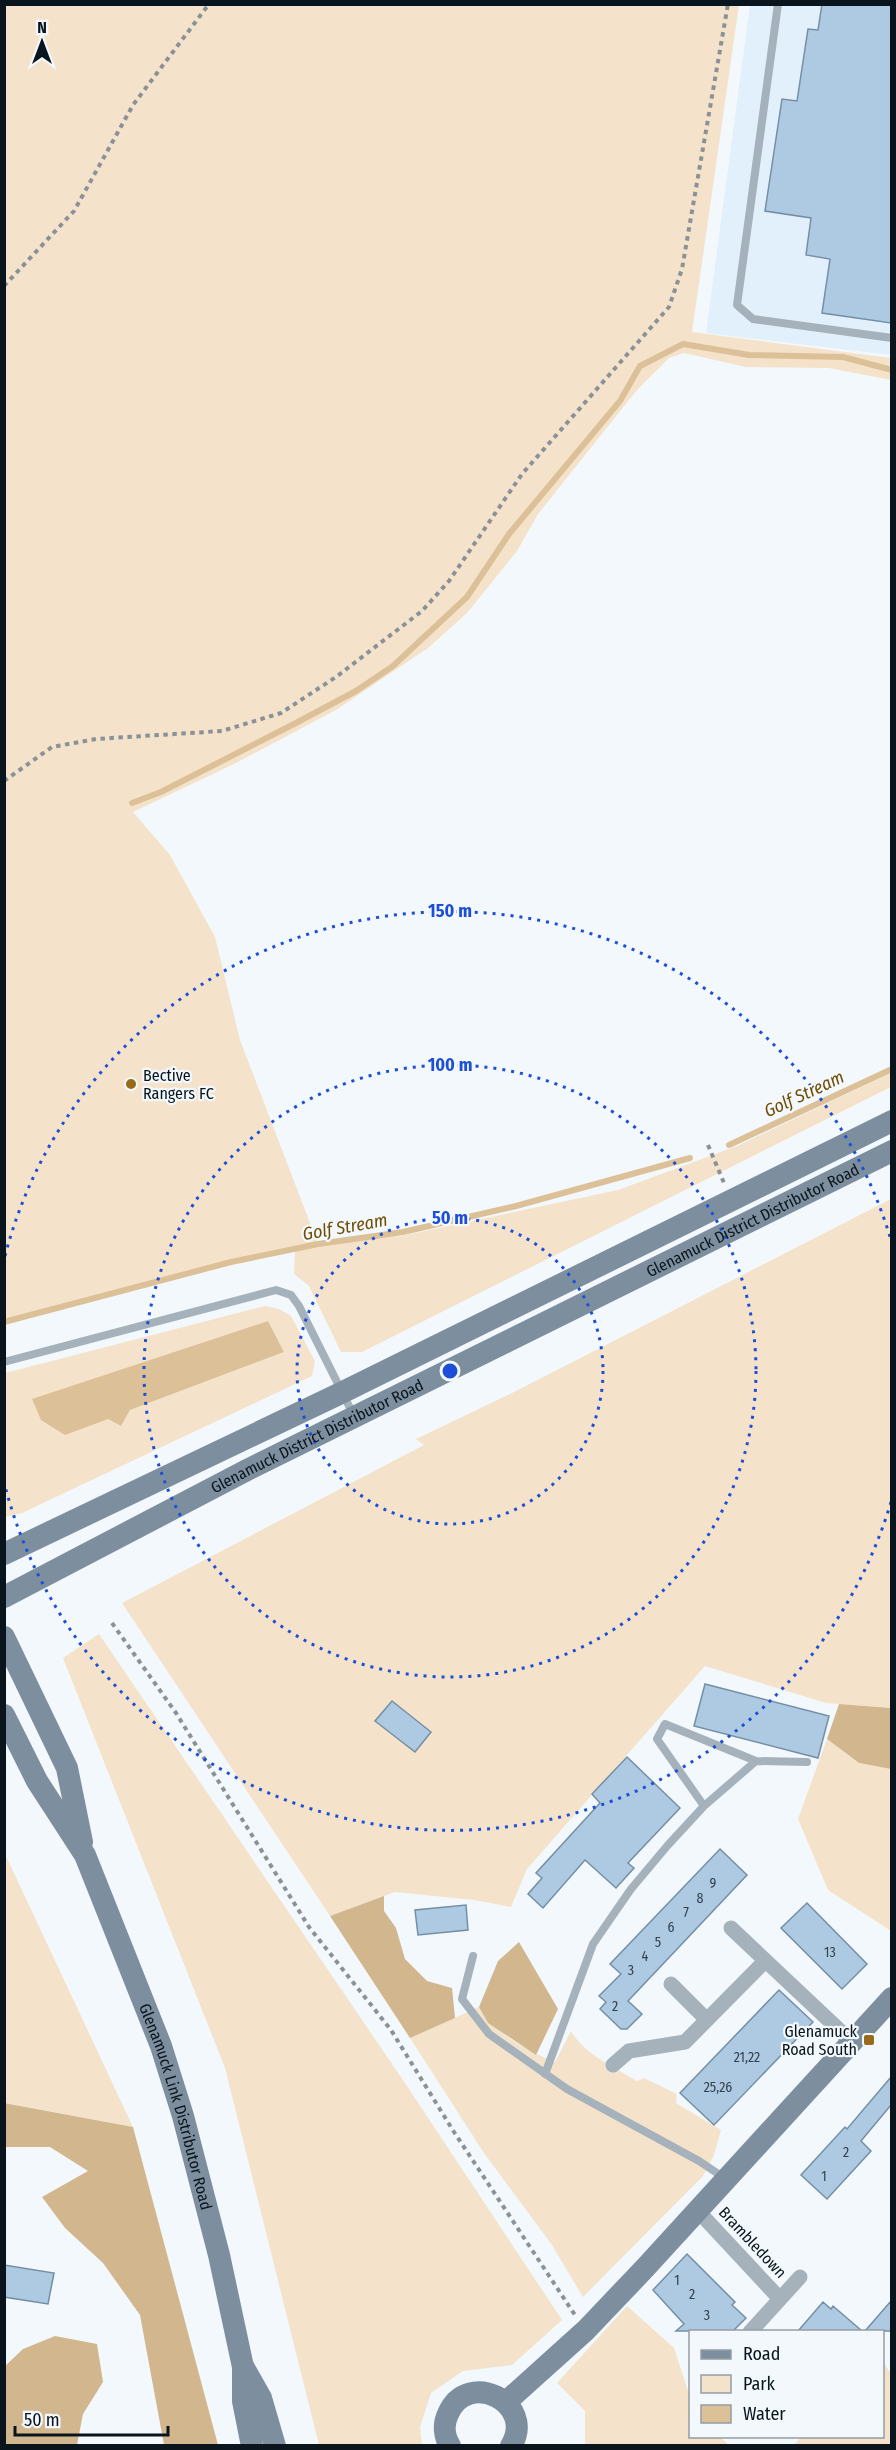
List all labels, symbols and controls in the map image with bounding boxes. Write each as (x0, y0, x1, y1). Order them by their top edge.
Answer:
north arrow (12, 12, 72, 72)
text: N (37, 18, 47, 37)
text: 150 m (428, 900, 472, 922)
text: 100 m (428, 1054, 472, 1076)
place label: Bective Rangers FC (143, 1066, 214, 1103)
water label: Golf Stream (760, 1066, 848, 1122)
marker: Bective Rangers FC (124, 1077, 138, 1091)
street label: Glenamuck District Distributor Road (643, 1160, 862, 1281)
text: 50 m (432, 1207, 468, 1229)
water label: Golf Stream (301, 1209, 389, 1245)
centre of rings (440, 1361, 460, 1381)
street label: Glenamuck District Distributor Road (208, 1375, 427, 1497)
house number: 9 (710, 1875, 717, 1892)
house number: 8 (697, 1890, 704, 1907)
house number: 7 (683, 1904, 689, 1921)
house number: 6 (668, 1919, 675, 1936)
house number: 5 (655, 1934, 661, 1951)
house number: 13 (824, 1944, 836, 1961)
house number: 4 (642, 1948, 649, 1965)
house number: 3 (628, 1962, 634, 1979)
house number: 2 (612, 1998, 618, 2015)
street label: Glenamuck Link Distributor Road (135, 2001, 216, 2212)
place label: Glenamuck Road South (782, 2022, 858, 2059)
marker: Glenamuck Road South (862, 2033, 876, 2047)
house number: 21,22 (734, 2049, 760, 2066)
house number: 25,26 (704, 2079, 732, 2096)
house number: 2 (843, 2144, 849, 2161)
house number: 1 (821, 2168, 827, 2185)
street label: Brambledown (715, 2203, 790, 2282)
house number: 1 (674, 2272, 680, 2289)
house number: 2 (689, 2286, 695, 2303)
house number: 3 (704, 2307, 710, 2324)
legend (689, 2330, 884, 2438)
text: Road (743, 2343, 780, 2365)
text: Park (743, 2373, 776, 2395)
scale bar (15, 2399, 168, 2437)
text: Water (743, 2403, 786, 2425)
text: 50 m (24, 2409, 60, 2431)

